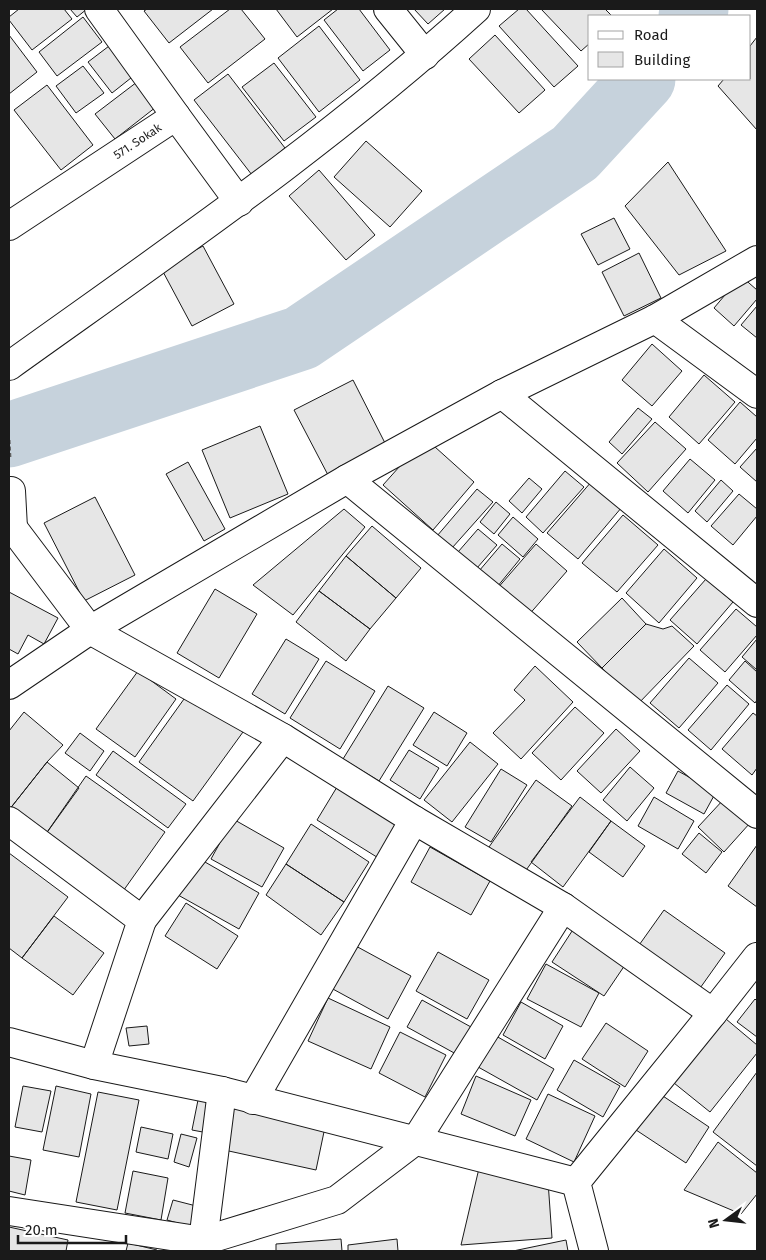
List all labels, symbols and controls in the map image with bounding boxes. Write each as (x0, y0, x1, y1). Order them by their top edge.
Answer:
legend (588, 15, 751, 80)
text: Road (634, 26, 669, 44)
text: Building (634, 51, 690, 69)
street label: 571. Sokak (111, 120, 165, 162)
north arrow (701, 1195, 751, 1245)
scale bar (18, 1212, 125, 1244)
text: N (705, 1217, 723, 1230)
text: 20 m (25, 1221, 58, 1239)

